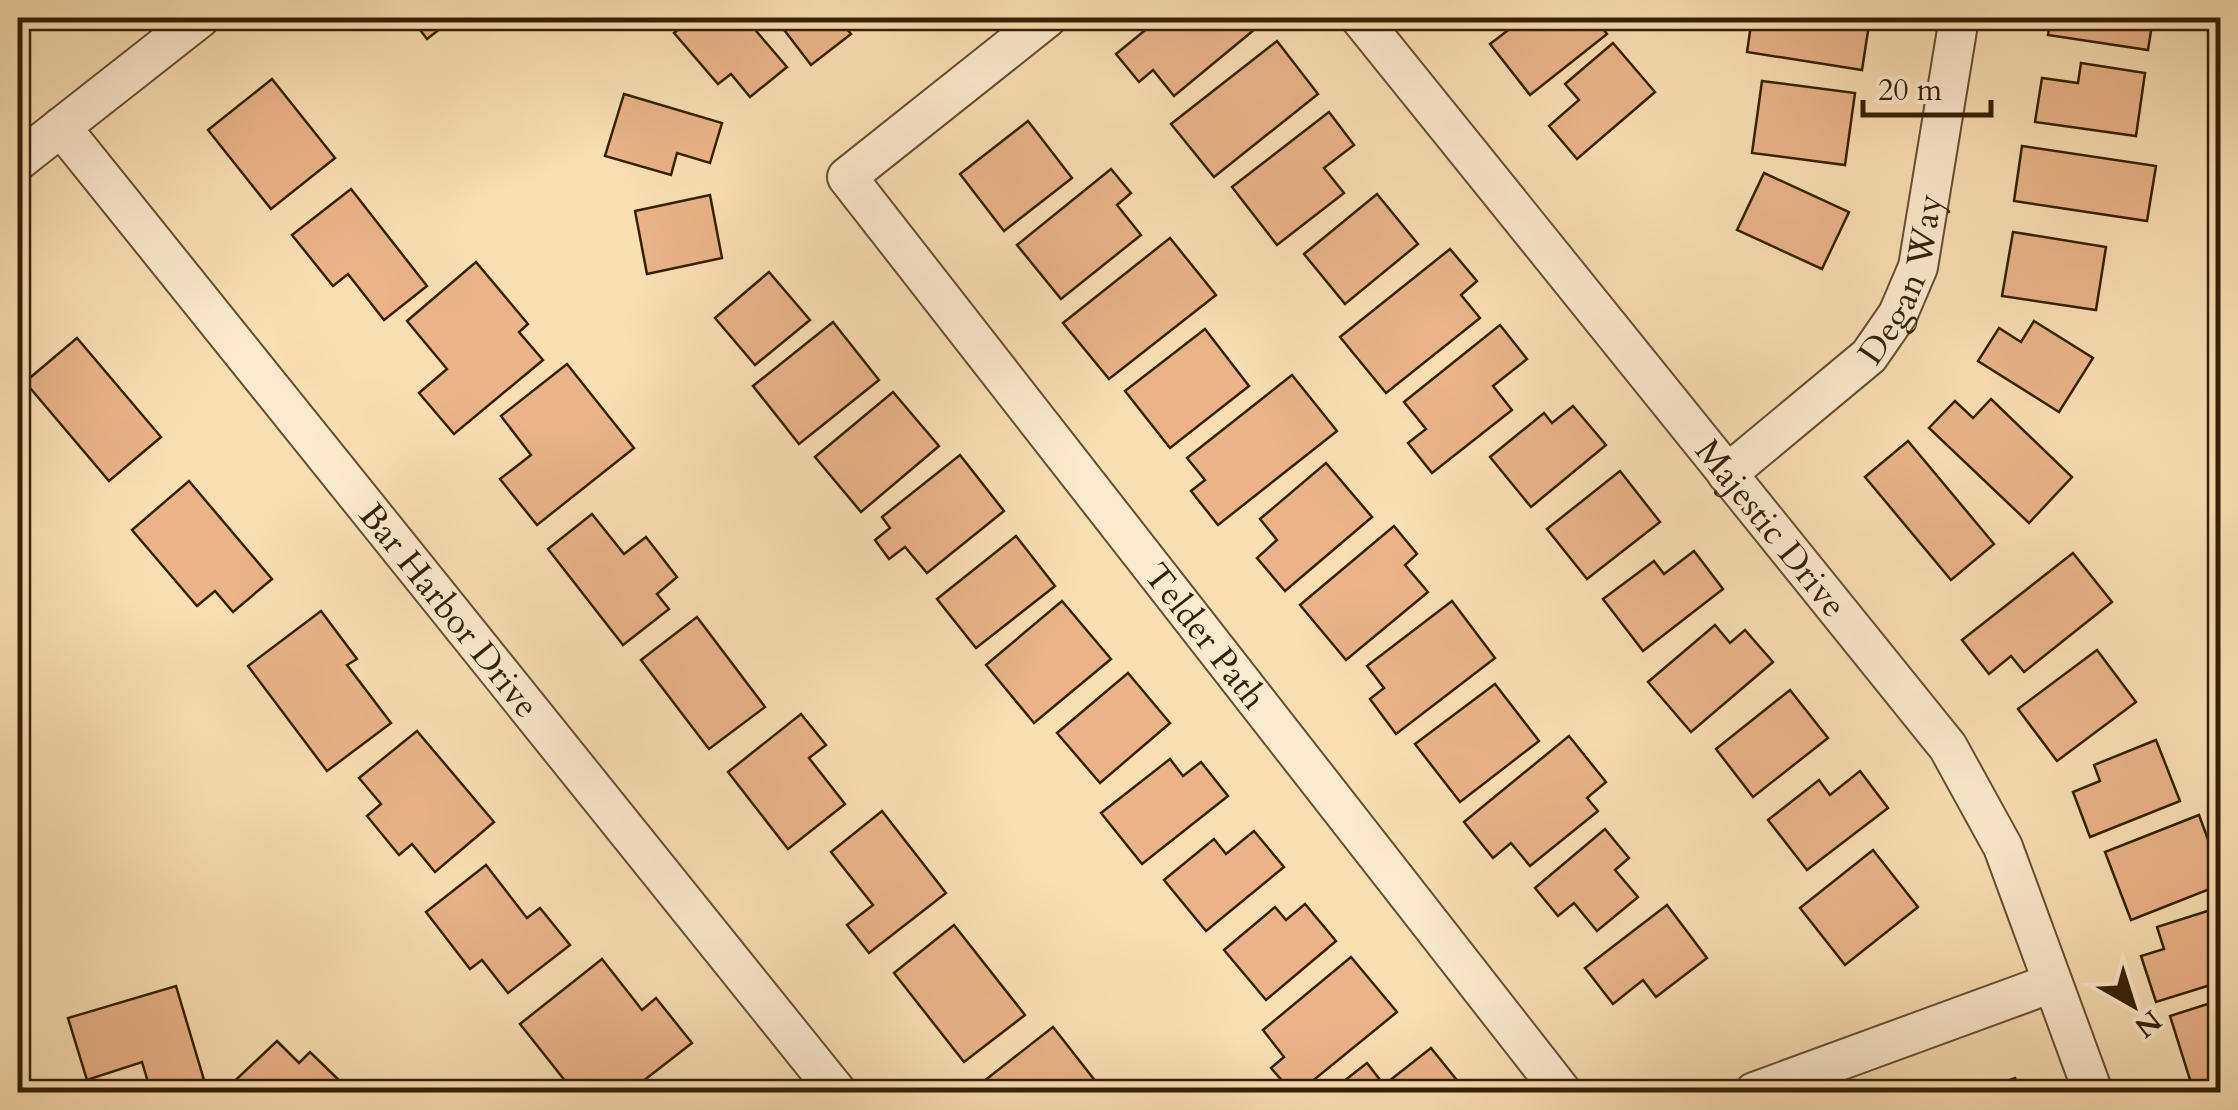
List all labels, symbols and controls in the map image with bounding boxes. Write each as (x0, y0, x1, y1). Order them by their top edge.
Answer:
scale bar (1863, 55, 1990, 117)
text: 20 m (1878, 70, 1943, 111)
street label: Degan Way (1847, 190, 1955, 374)
street label: Majestic Drive (1684, 429, 1857, 628)
street label: Bar Harbor Drive (348, 493, 550, 728)
street label: Telder Path (1133, 554, 1277, 720)
north arrow (2083, 955, 2183, 1055)
text: N (2127, 1001, 2170, 1046)

